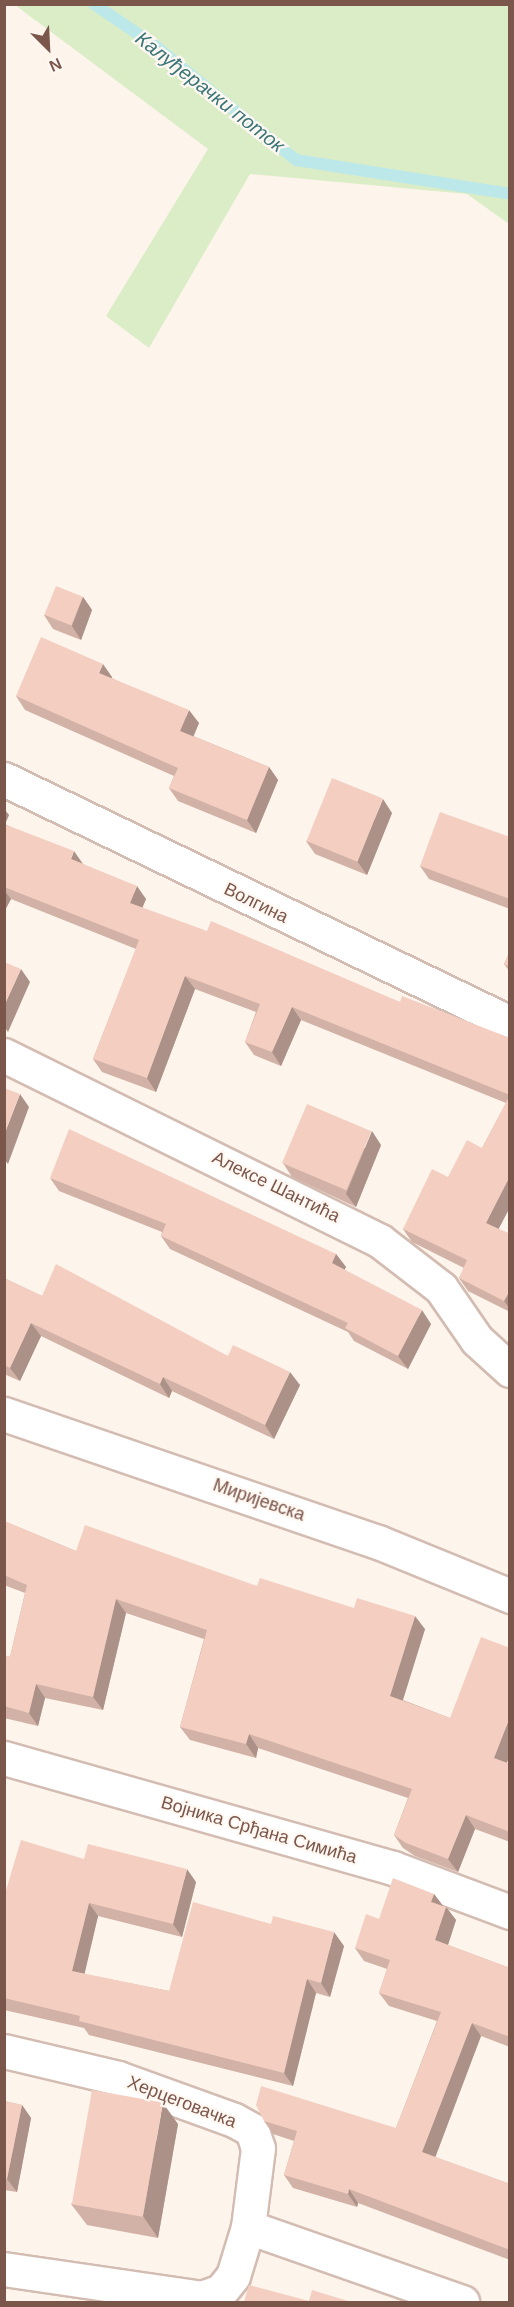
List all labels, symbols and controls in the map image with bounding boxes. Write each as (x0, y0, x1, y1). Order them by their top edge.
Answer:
north arrow (18, 18, 78, 78)
water label: Калуђерачки поток (131, 26, 289, 158)
text: N (47, 55, 64, 75)
street label: Волгина (220, 878, 292, 928)
street label: Алексе Шантића (209, 1147, 343, 1227)
street label: Миријевска (210, 1474, 308, 1526)
street label: Војника Срђана Симића (159, 1792, 359, 1868)
street label: Херцеговачка (124, 2071, 240, 2133)

